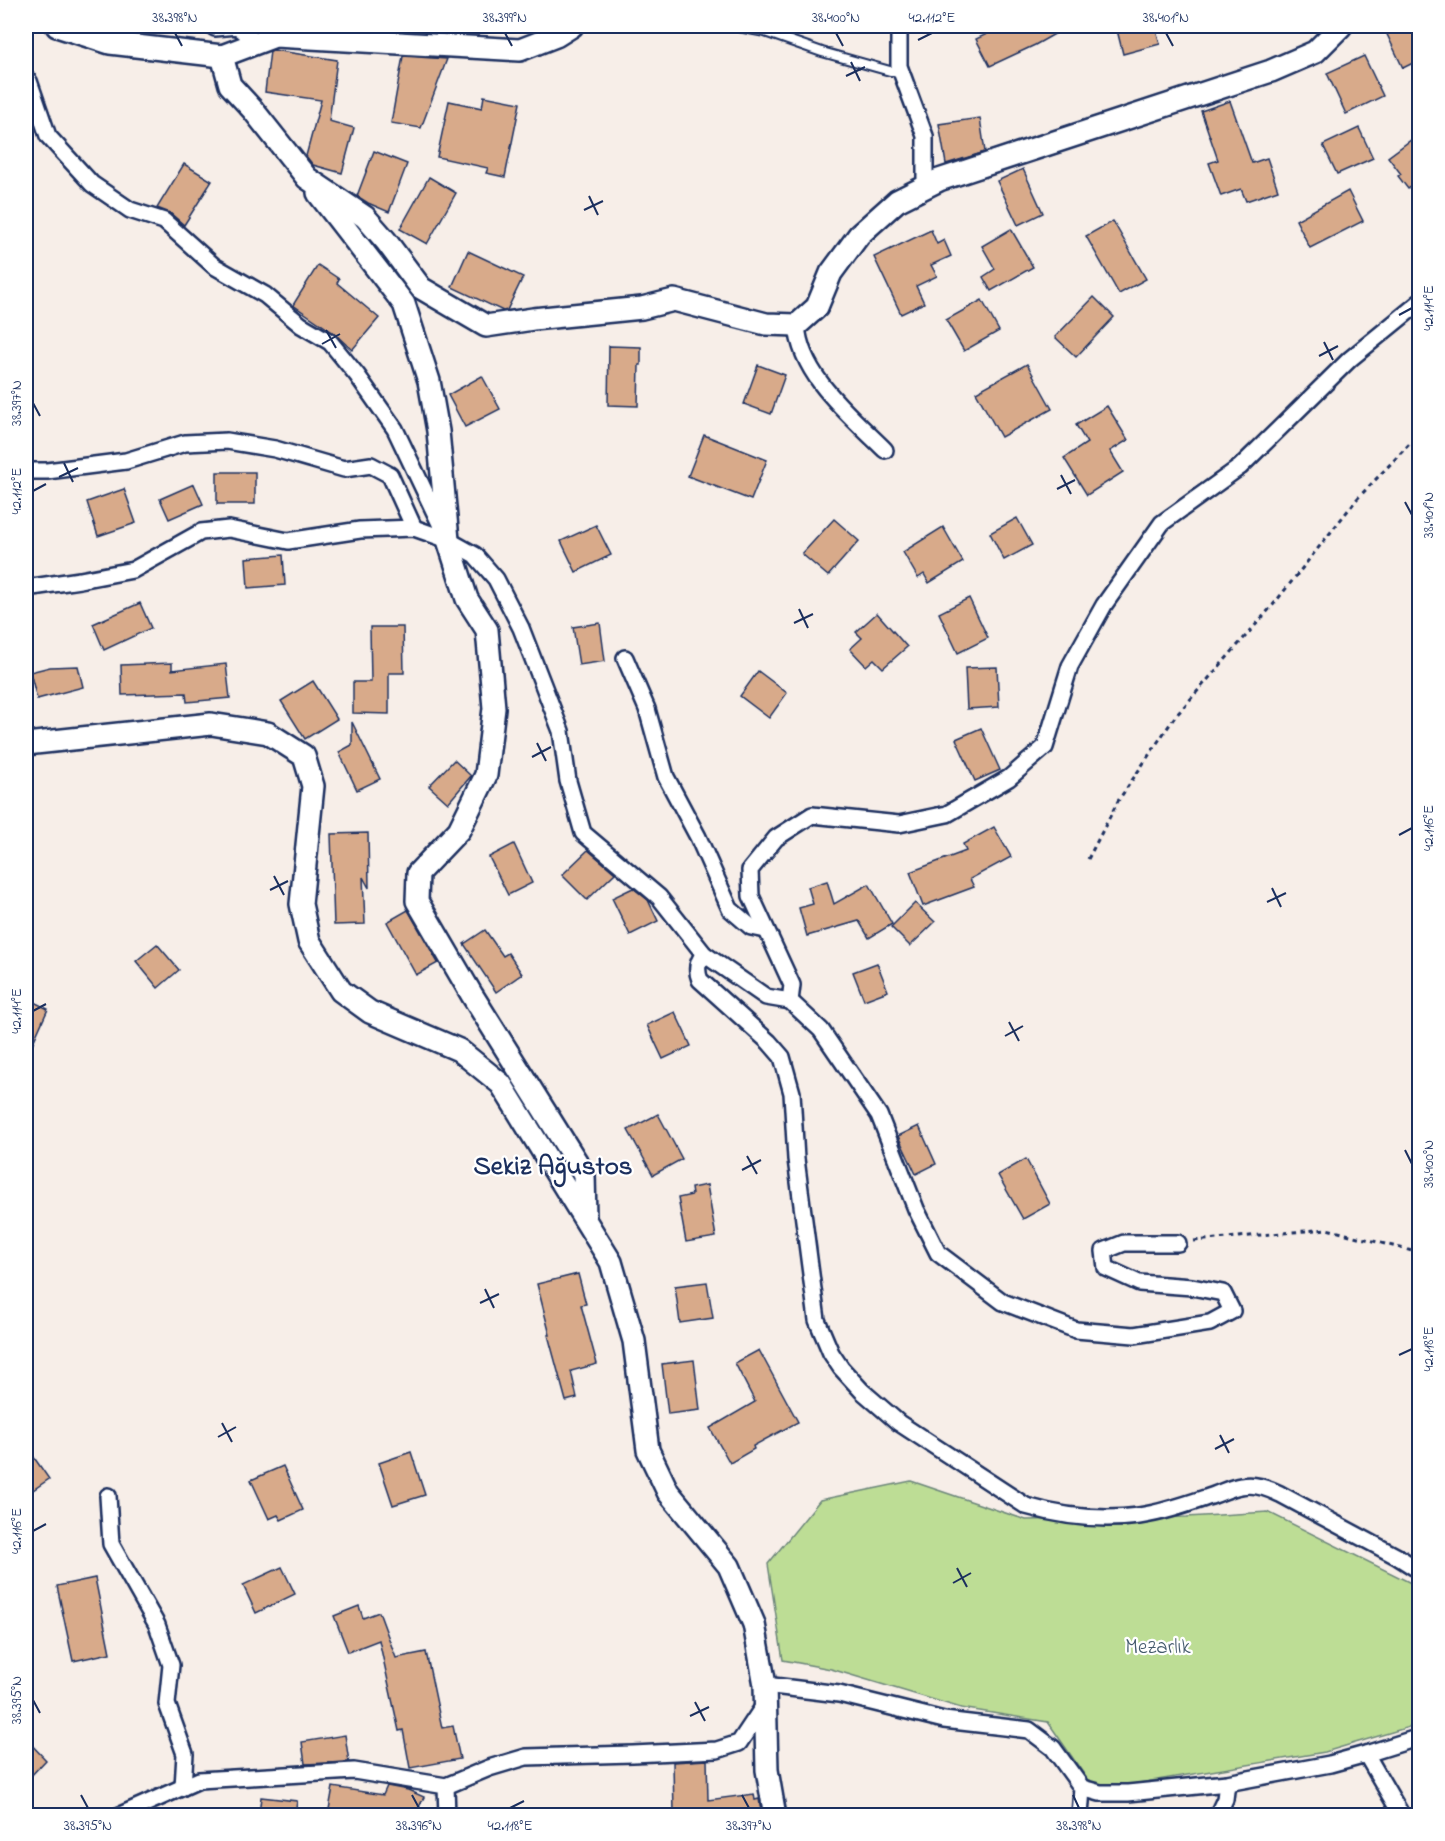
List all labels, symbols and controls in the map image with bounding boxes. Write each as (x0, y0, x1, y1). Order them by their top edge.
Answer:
text: 38.398°N (152, 7, 198, 29)
text: 38.399°N (483, 7, 527, 29)
text: 38.400°N (812, 7, 860, 29)
text: 42.112°E (909, 7, 955, 29)
text: 38.401°N (1143, 7, 1189, 29)
text: 42.114°E (1418, 285, 1440, 331)
text: 38.397°N (6, 380, 28, 426)
text: 42.112°E (6, 468, 28, 514)
text: 38.401°N (1418, 492, 1440, 538)
text: 42.116°E (1418, 805, 1440, 851)
text: 42.114°E (6, 988, 28, 1034)
text: 38.400°N (1418, 1140, 1440, 1188)
district label: Sekiz Ağustos (474, 1148, 632, 1188)
text: 42.118°E (1418, 1327, 1440, 1371)
text: 42.116°E (6, 1508, 28, 1554)
park label: Mezarlık (1125, 1633, 1191, 1663)
text: 38.395°N (6, 1676, 28, 1724)
text: 38.395°N (64, 1815, 112, 1837)
text: 38.396°N (396, 1815, 442, 1837)
text: 42.118°E (488, 1815, 532, 1837)
text: 38.397°N (726, 1815, 772, 1837)
text: 38.398°N (1056, 1815, 1102, 1837)

